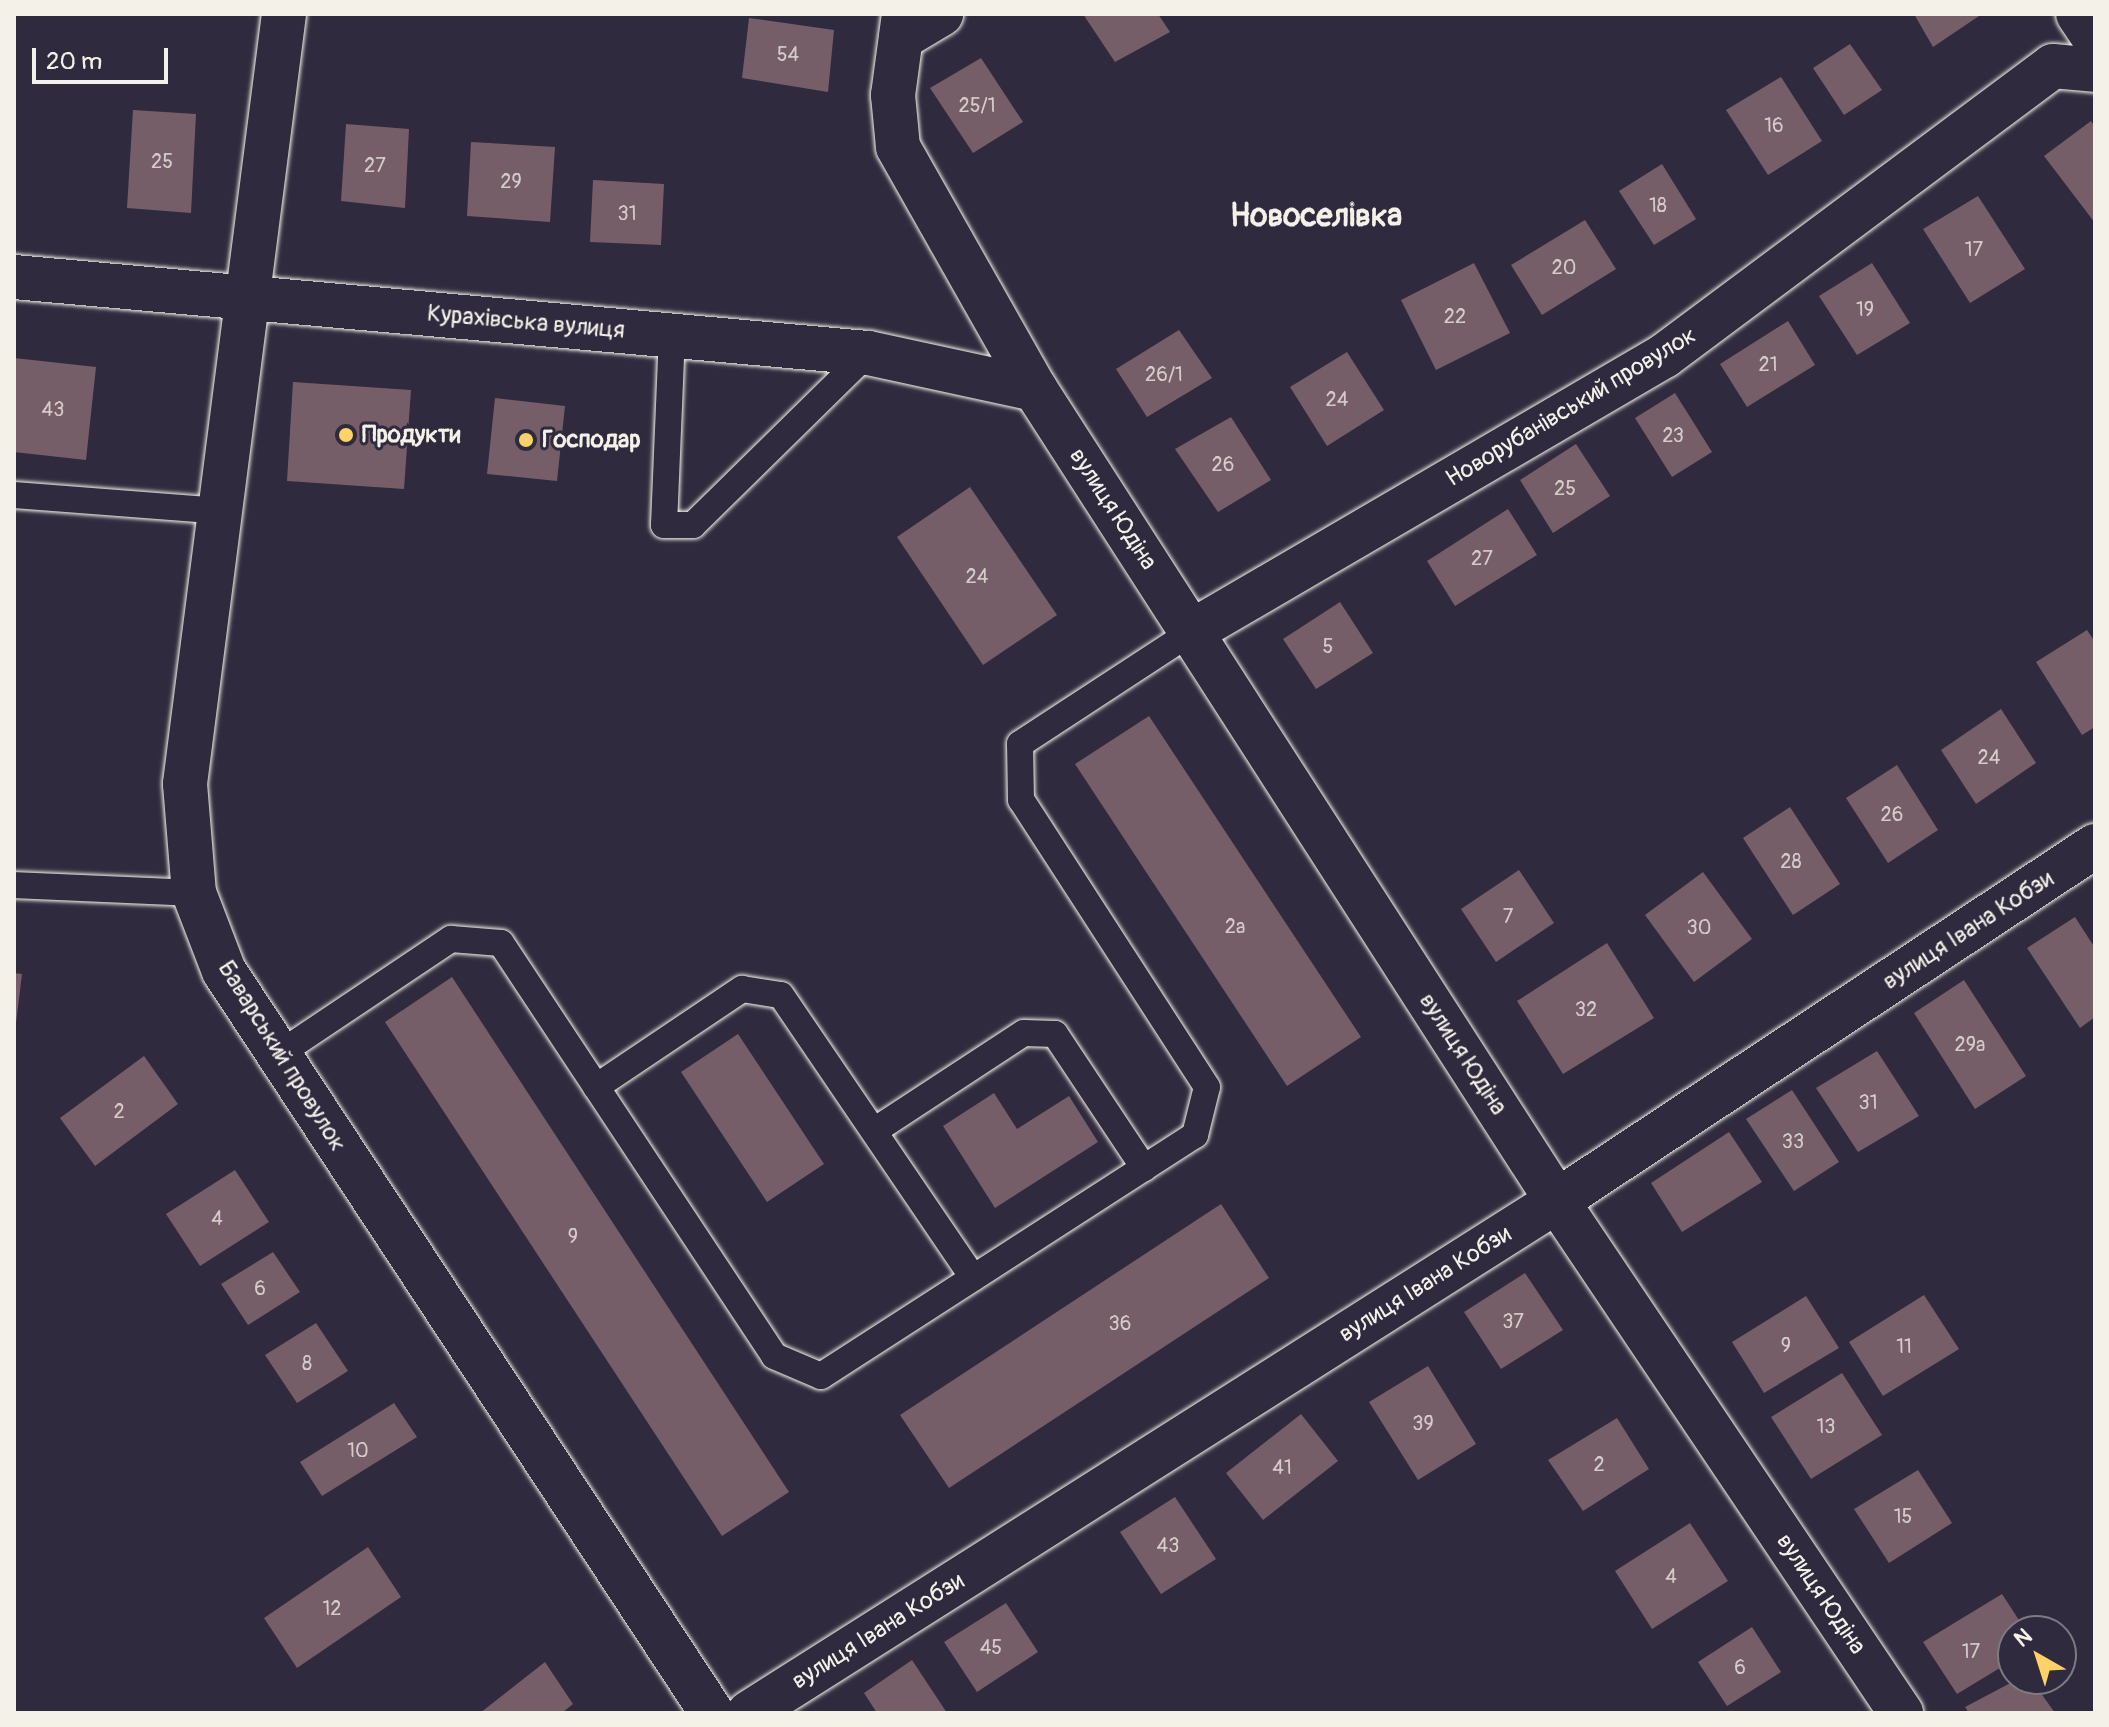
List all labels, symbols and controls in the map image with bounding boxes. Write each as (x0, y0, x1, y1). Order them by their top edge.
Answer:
scale bar (36, 32, 172, 82)
house number: 54 (777, 42, 799, 66)
text: 20 m (46, 47, 102, 76)
house number: 25/1 (958, 93, 996, 117)
house number: 16 (1764, 113, 1784, 137)
house number: 25 (151, 149, 173, 173)
house number: 27 (364, 153, 386, 177)
house number: 29 (500, 169, 522, 193)
house number: 18 (1649, 193, 1667, 217)
district label: Новоселівка (1230, 197, 1402, 235)
house number: 31 (618, 201, 636, 225)
house number: 17 (1965, 237, 1983, 261)
house number: 20 (1552, 255, 1576, 279)
house number: 19 (1856, 297, 1874, 321)
street label: Курахівська вулиця (426, 299, 626, 345)
house number: 22 (1444, 304, 1466, 328)
street label: Новорубанівський провулок (1441, 321, 1701, 493)
house number: 21 (1759, 352, 1777, 376)
house number: 26/1 (1145, 362, 1183, 386)
house number: 24 (1326, 387, 1348, 411)
house number: 43 (42, 397, 64, 421)
place label: Продукти (362, 421, 460, 449)
house number: 23 (1662, 423, 1684, 447)
marker: Продукти (337, 426, 355, 444)
place label: Господар (542, 426, 641, 454)
marker: Господар (517, 431, 535, 449)
street label: вулиця Юдіна (1063, 443, 1163, 575)
house number: 26 (1212, 452, 1234, 476)
house number: 25 (1554, 476, 1576, 500)
house number: 27 (1471, 546, 1493, 570)
house number: 24 (966, 564, 988, 588)
house number: 5 (1323, 634, 1333, 658)
house number: 24 (1978, 745, 2000, 769)
house number: 26 (1881, 802, 1903, 826)
house number: 28 (1780, 849, 1802, 873)
street label: вулиця Івана Кобзи (1877, 864, 2059, 996)
house number: 7 (1503, 904, 1513, 928)
house number: 2а (1225, 914, 1245, 938)
house number: 30 (1687, 915, 1711, 939)
street label: Баварський провулок (212, 955, 352, 1157)
street label: вулиця Юдіна (1413, 988, 1513, 1120)
house number: 32 (1575, 997, 1597, 1021)
house number: 29а (1955, 1032, 1985, 1056)
house number: 31 (1859, 1090, 1877, 1114)
house number: 2 (113, 1099, 125, 1123)
house number: 33 (1782, 1129, 1804, 1153)
house number: 4 (211, 1206, 223, 1230)
street label: вулиця Івана Кобзи (1334, 1219, 1516, 1349)
house number: 9 (568, 1224, 578, 1248)
house number: 6 (254, 1276, 266, 1300)
house number: 37 (1502, 1309, 1524, 1333)
house number: 36 (1109, 1311, 1131, 1335)
house number: 9 (1781, 1333, 1791, 1357)
house number: 11 (1896, 1334, 1912, 1358)
house number: 8 (302, 1351, 312, 1375)
house number: 39 (1412, 1411, 1434, 1435)
house number: 13 (1817, 1414, 1835, 1438)
house number: 10 (347, 1438, 369, 1462)
house number: 2 (1593, 1452, 1605, 1476)
house number: 41 (1272, 1455, 1292, 1479)
house number: 15 (1894, 1504, 1912, 1528)
street label: вулиця Юдіна (1770, 1528, 1872, 1660)
house number: 43 (1157, 1533, 1179, 1557)
house number: 4 (1665, 1564, 1677, 1588)
street label: вулиця Івана Кобзи (787, 1566, 969, 1696)
house number: 12 (323, 1596, 341, 1620)
north arrow (1997, 1615, 2077, 1695)
text: N (2009, 1622, 2038, 1653)
house number: 45 (980, 1635, 1002, 1659)
house number: 17 (1962, 1639, 1980, 1663)
house number: 6 (1734, 1655, 1746, 1679)

